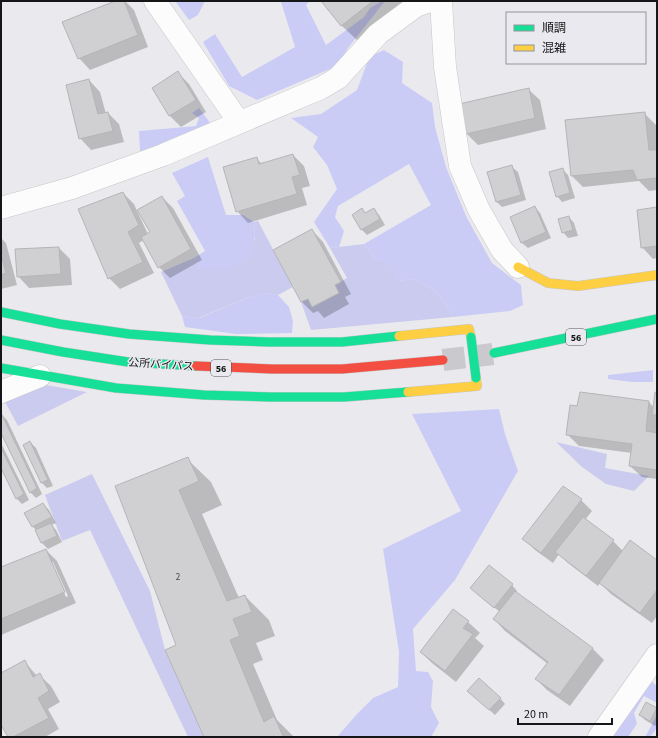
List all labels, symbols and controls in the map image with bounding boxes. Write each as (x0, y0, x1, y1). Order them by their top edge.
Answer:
legend (506, 12, 646, 64)
text: 順調 (542, 20, 566, 37)
text: 混雑 (542, 40, 566, 57)
road number: 56 (566, 329, 586, 345)
street label: 公所バイパス (128, 355, 194, 374)
road number: 56 (211, 360, 231, 376)
house number: 2 (176, 571, 181, 584)
scale bar (518, 700, 612, 726)
text: 20 m (524, 706, 548, 723)

